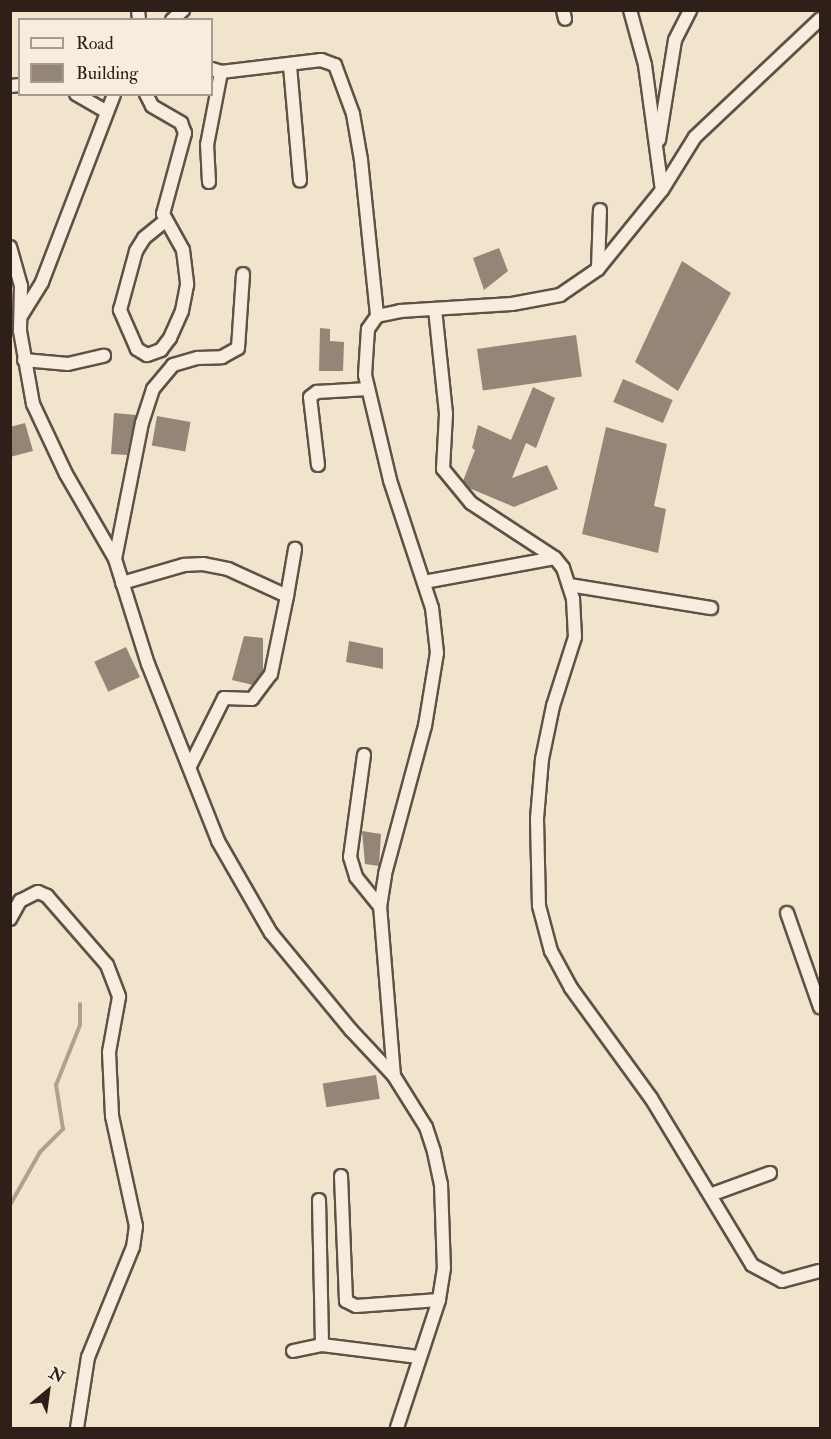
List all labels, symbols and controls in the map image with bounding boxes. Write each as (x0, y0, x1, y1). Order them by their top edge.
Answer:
legend (18, 18, 213, 96)
text: Road (76, 32, 114, 55)
text: Building (76, 62, 138, 85)
north arrow (18, 1361, 78, 1421)
text: N (46, 1363, 68, 1387)

